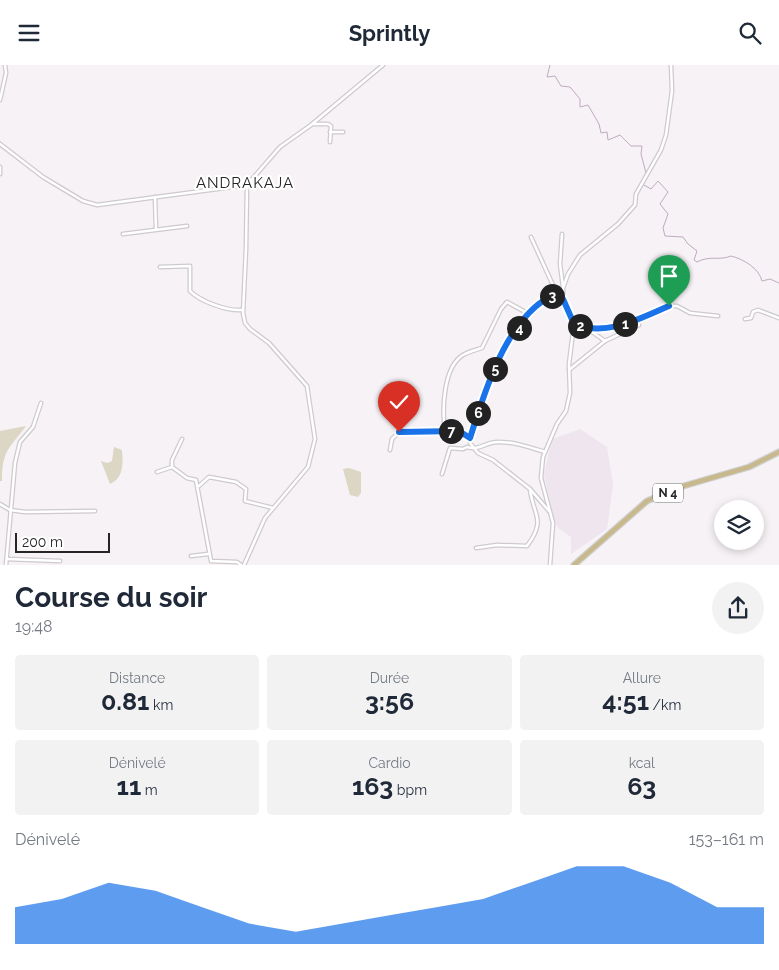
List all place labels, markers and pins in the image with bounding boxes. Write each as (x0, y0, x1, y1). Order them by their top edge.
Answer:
pin (648, 255, 690, 306)
pin: 3 (540, 283, 564, 309)
pin: 1 (612, 311, 638, 337)
pin: 2 (568, 313, 592, 339)
pin: 4 (506, 315, 532, 341)
pin: 5 (482, 357, 508, 381)
pin (378, 381, 420, 432)
pin: 6 (466, 401, 490, 425)
pin: 7 (438, 419, 464, 443)

